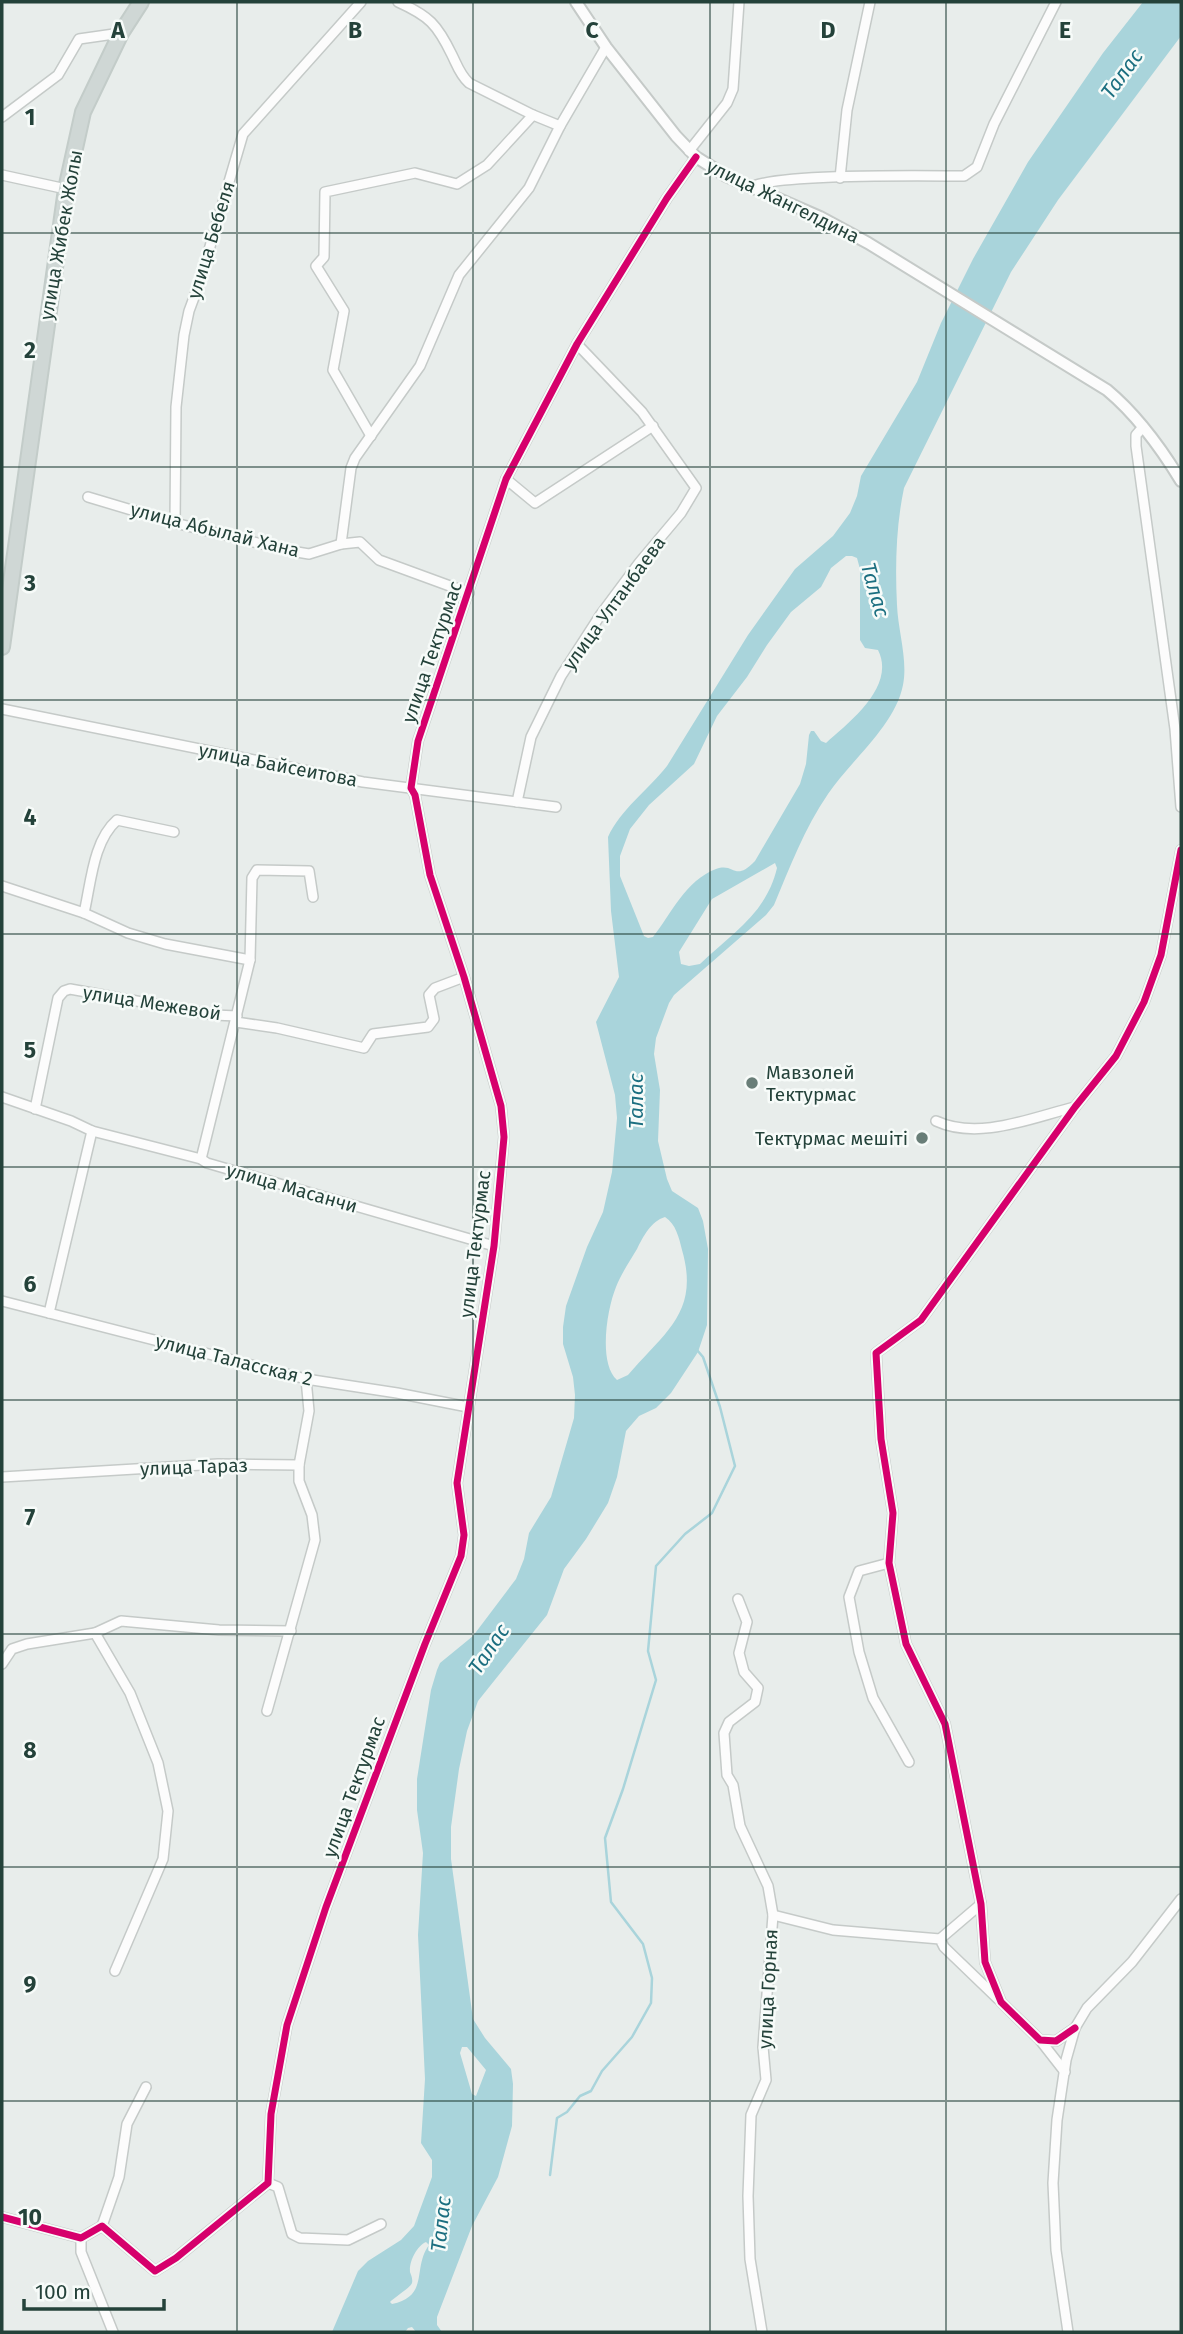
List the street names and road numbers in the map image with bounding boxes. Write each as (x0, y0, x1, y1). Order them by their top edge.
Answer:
street label: улица Жибек Жолы (35, 148, 87, 322)
street label: улица Жангелдина (703, 154, 863, 248)
street label: улица Бебеля (182, 178, 240, 302)
street label: улица Абылай Хана (128, 498, 302, 562)
street label: улица Ултанбаева (558, 532, 670, 674)
street label: улица Тектурмас (397, 578, 467, 726)
street label: улица Байсеитова (197, 738, 359, 792)
street label: улица Межевой (81, 981, 223, 1025)
street label: улица Масанчи (224, 1158, 360, 1218)
street label: улица Тектурмас (455, 1169, 495, 1319)
street label: улица Таласская 2 (153, 1329, 315, 1391)
street label: улица Тараз (140, 1454, 248, 1480)
street label: улица Тектурмас (318, 1713, 390, 1861)
street label: улица Горная (753, 1928, 783, 2050)

